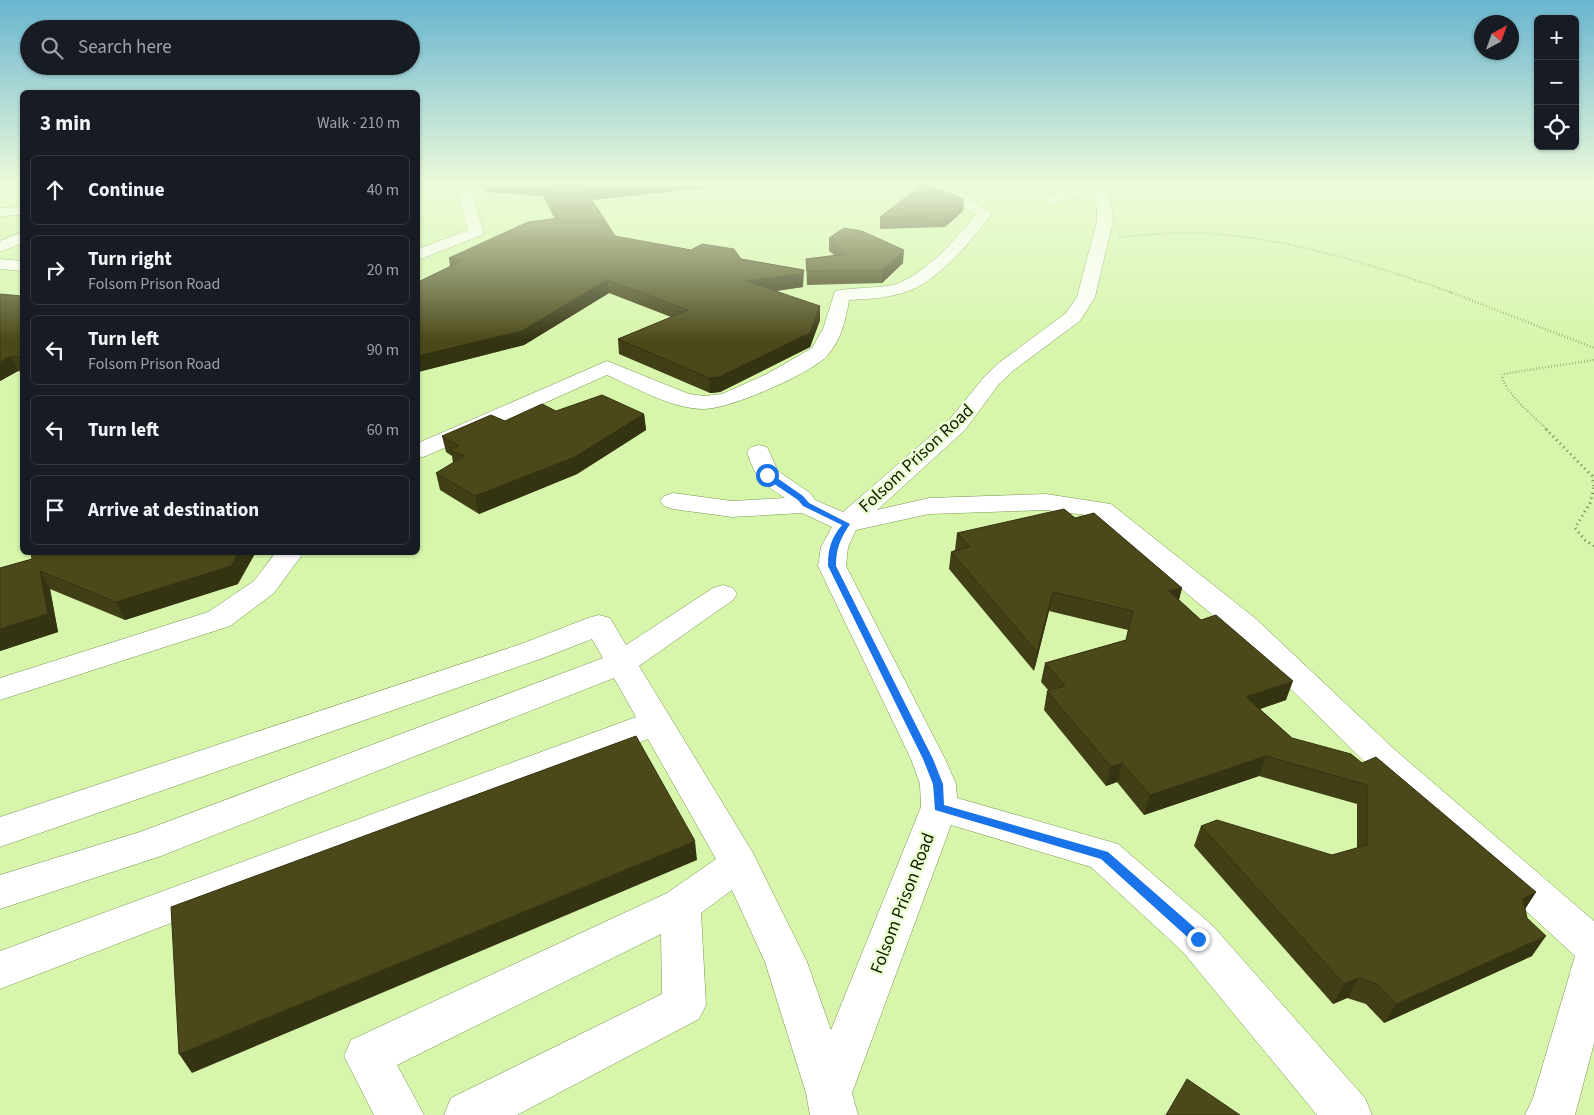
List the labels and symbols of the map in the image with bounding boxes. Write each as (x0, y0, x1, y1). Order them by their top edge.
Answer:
north arrow (1474, 15, 1519, 60)
street label: Folsom Prison Road (853, 398, 979, 518)
route start (756, 464, 779, 487)
street label: Folsom Prison Road (864, 829, 941, 977)
route end (1187, 928, 1210, 951)

